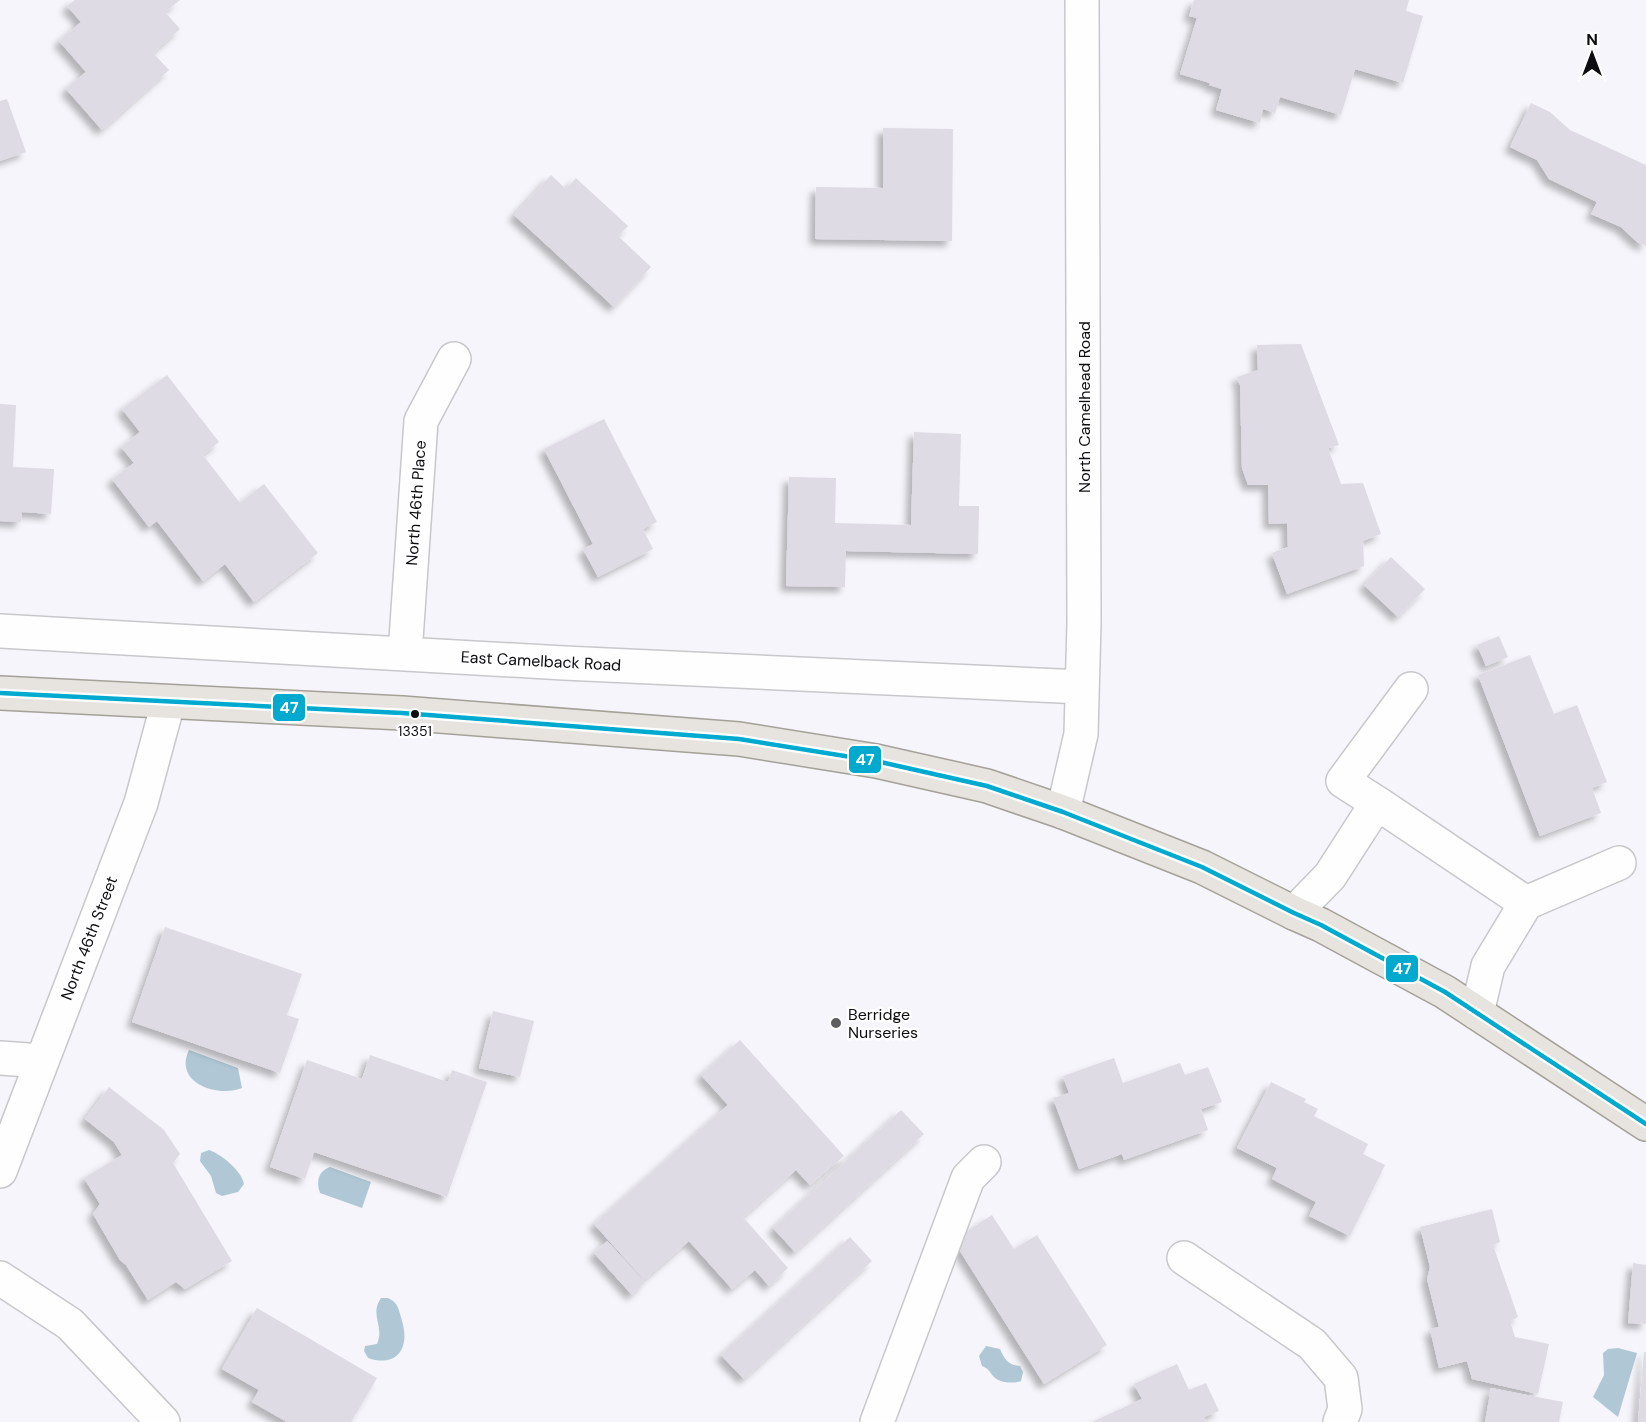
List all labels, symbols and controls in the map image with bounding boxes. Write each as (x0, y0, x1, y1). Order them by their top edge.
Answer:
north arrow (1562, 24, 1622, 84)
text: N (1586, 29, 1598, 50)
street label: North Camelhead Road (1074, 321, 1095, 493)
street label: North 46th Place (401, 440, 431, 566)
street label: East Camelback Road (460, 646, 622, 676)
line badge: 47 (272, 693, 306, 722)
text: 47 (280, 697, 299, 718)
marker: 13351 (409, 708, 421, 720)
place label: 13351 (398, 722, 432, 740)
line badge: 47 (848, 745, 882, 774)
text: 47 (856, 749, 875, 770)
street label: North 46th Street (56, 873, 122, 1003)
line badge: 47 (1385, 954, 1419, 983)
text: 47 (1393, 958, 1412, 979)
place label: Berridge Nurseries (848, 1004, 918, 1043)
marker: Berridge Nurseries (829, 1016, 843, 1030)

